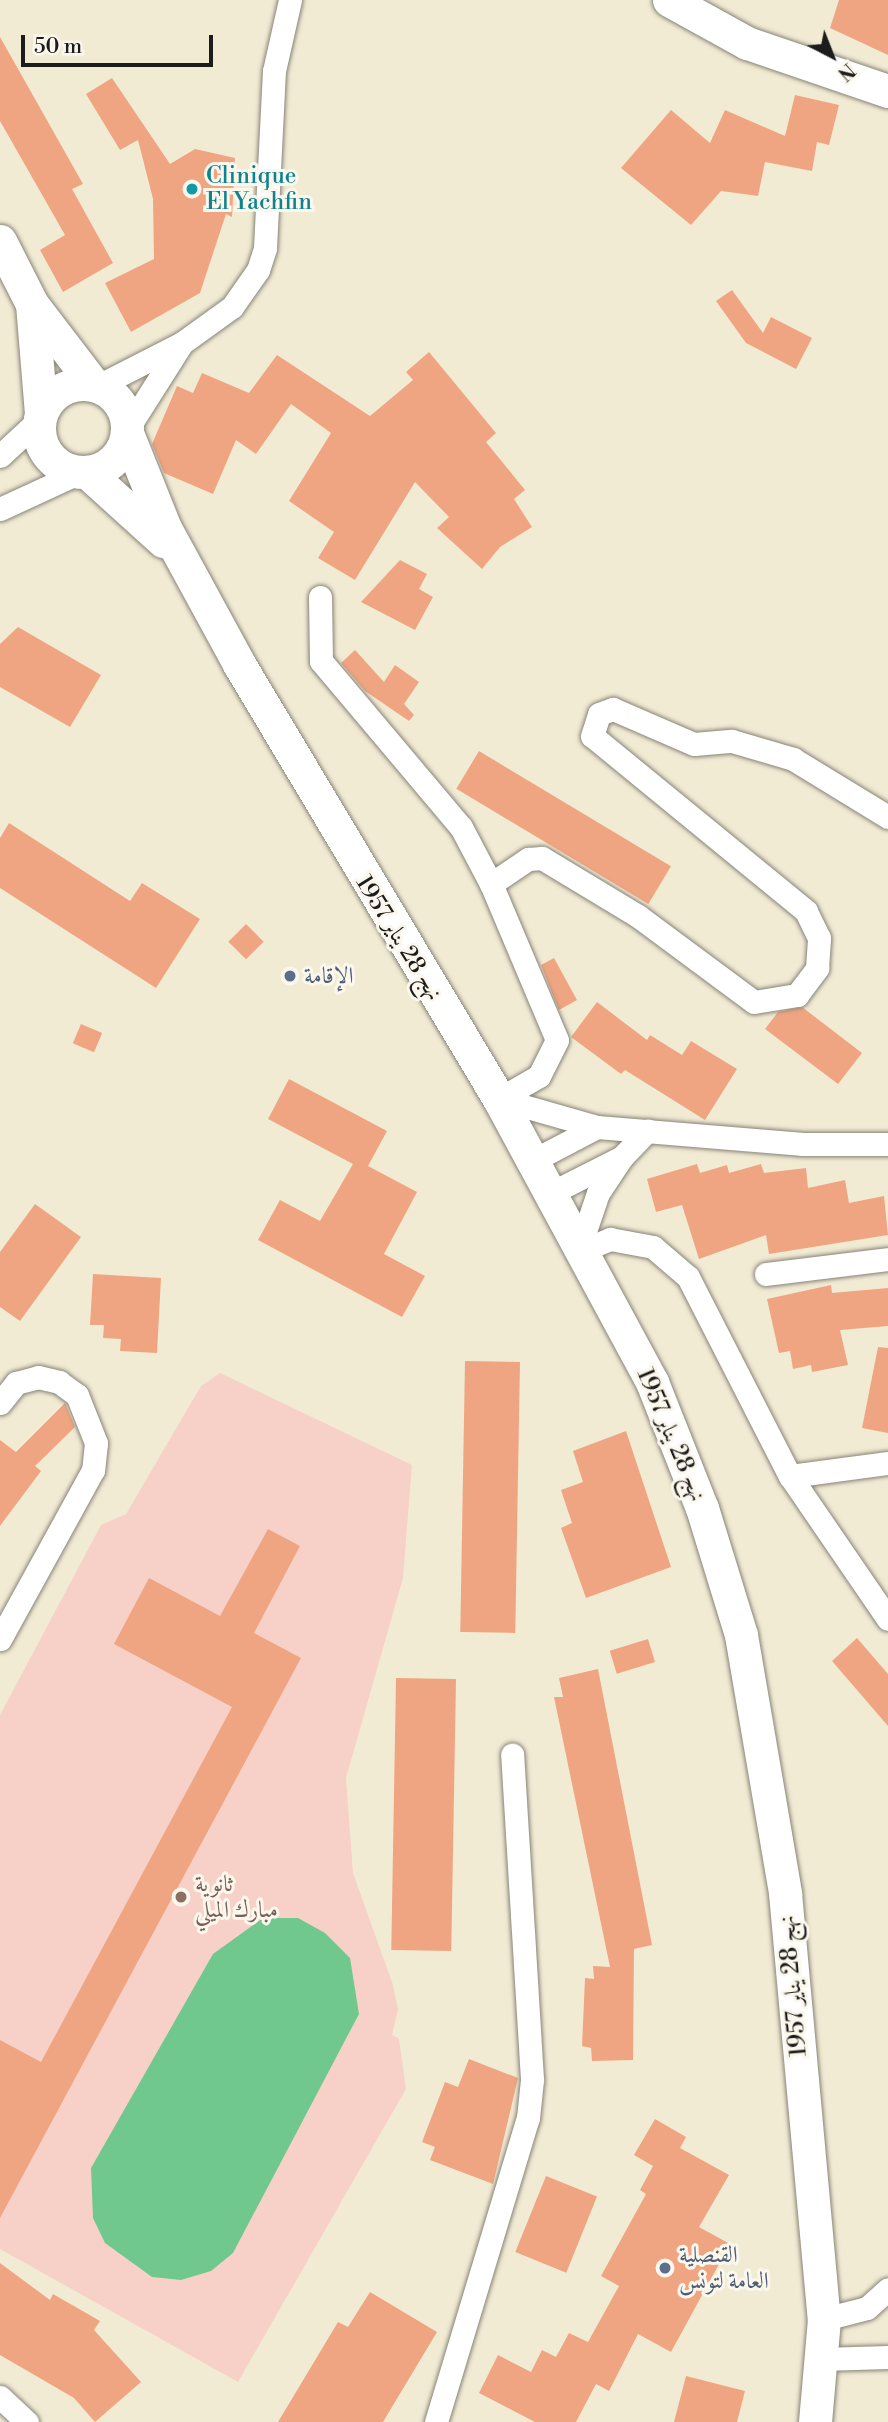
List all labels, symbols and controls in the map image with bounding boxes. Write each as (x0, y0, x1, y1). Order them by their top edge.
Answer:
scale bar (24, 21, 217, 65)
north arrow (797, 21, 867, 91)
text: 50 m (34, 34, 82, 60)
text: N (832, 58, 860, 86)
place label: Clinique El Yachfin (206, 162, 312, 216)
marker: Clinique El Yachfin (184, 181, 200, 197)
street label: نهج 28 يناير 1957 (350, 871, 448, 1005)
place label: الإقامة (304, 962, 353, 990)
marker: الإقامة (282, 968, 298, 984)
street label: نهج 28 يناير 1957 (631, 1364, 711, 1506)
place label: ثانوية مبارك الميلي (195, 1870, 278, 1924)
marker: ثانوية مبارك الميلي (173, 1889, 189, 1905)
street label: نهج 28 يناير 1957 (773, 1914, 813, 2058)
place label: القنصلية العامة لتونس (679, 2241, 769, 2295)
marker: القنصلية العامة لتونس (657, 2260, 673, 2276)

